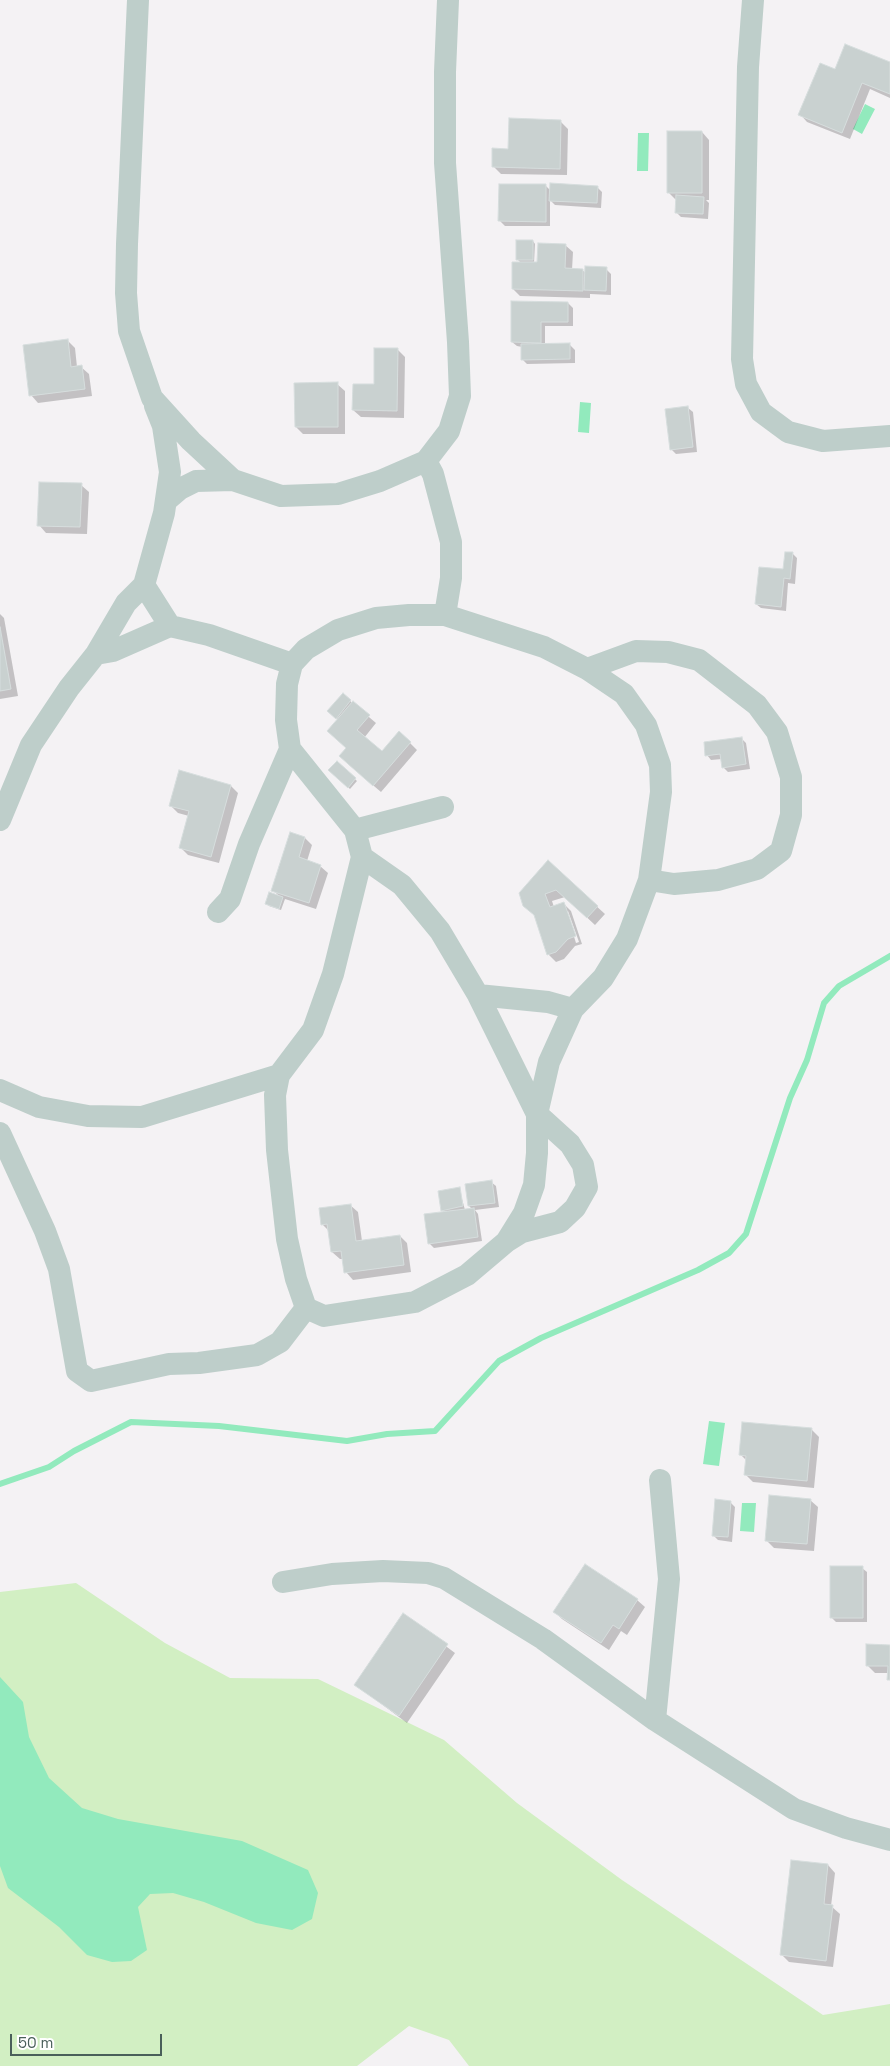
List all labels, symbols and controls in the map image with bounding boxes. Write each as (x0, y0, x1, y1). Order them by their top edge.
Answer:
scale bar (12, 2024, 165, 2056)
text: 50 m (18, 2033, 53, 2052)

